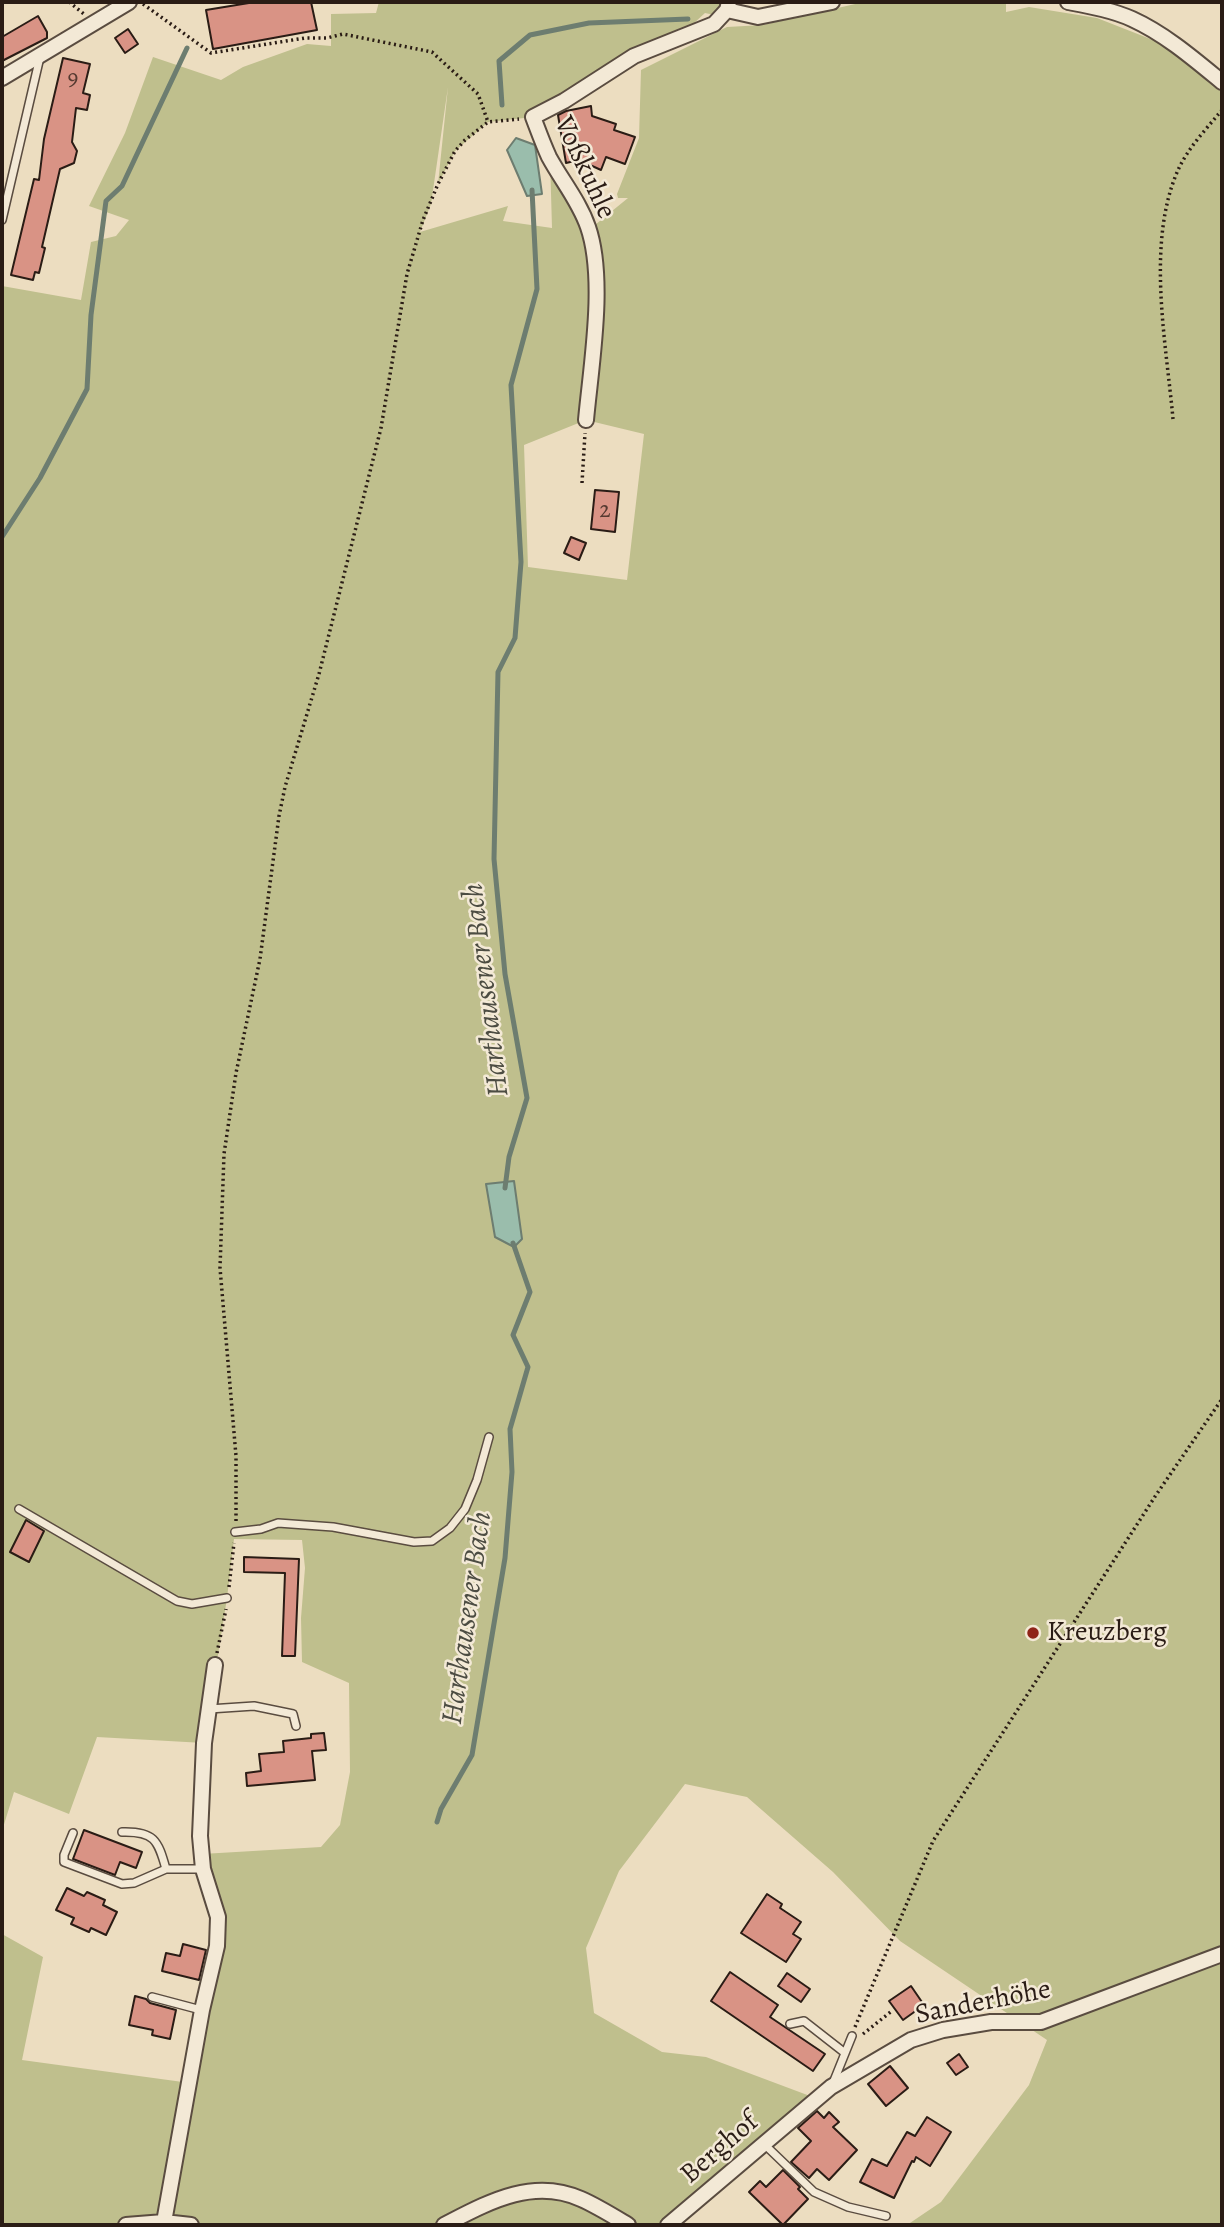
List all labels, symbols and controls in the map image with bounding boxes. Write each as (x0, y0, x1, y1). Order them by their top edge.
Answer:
house number: 9 (68, 65, 78, 93)
street label: Voßkuhle (546, 112, 622, 224)
house number: 2 (599, 497, 611, 525)
water label: Harthausener Bach (456, 881, 518, 1099)
water label: Harthausener Bach (435, 1509, 501, 1727)
place label: Kreuzberg (1047, 1616, 1167, 1650)
marker: Kreuzberg (1025, 1625, 1041, 1641)
street label: Sanderhöhe (912, 1973, 1054, 2033)
street label: Berghof (674, 2106, 766, 2192)

